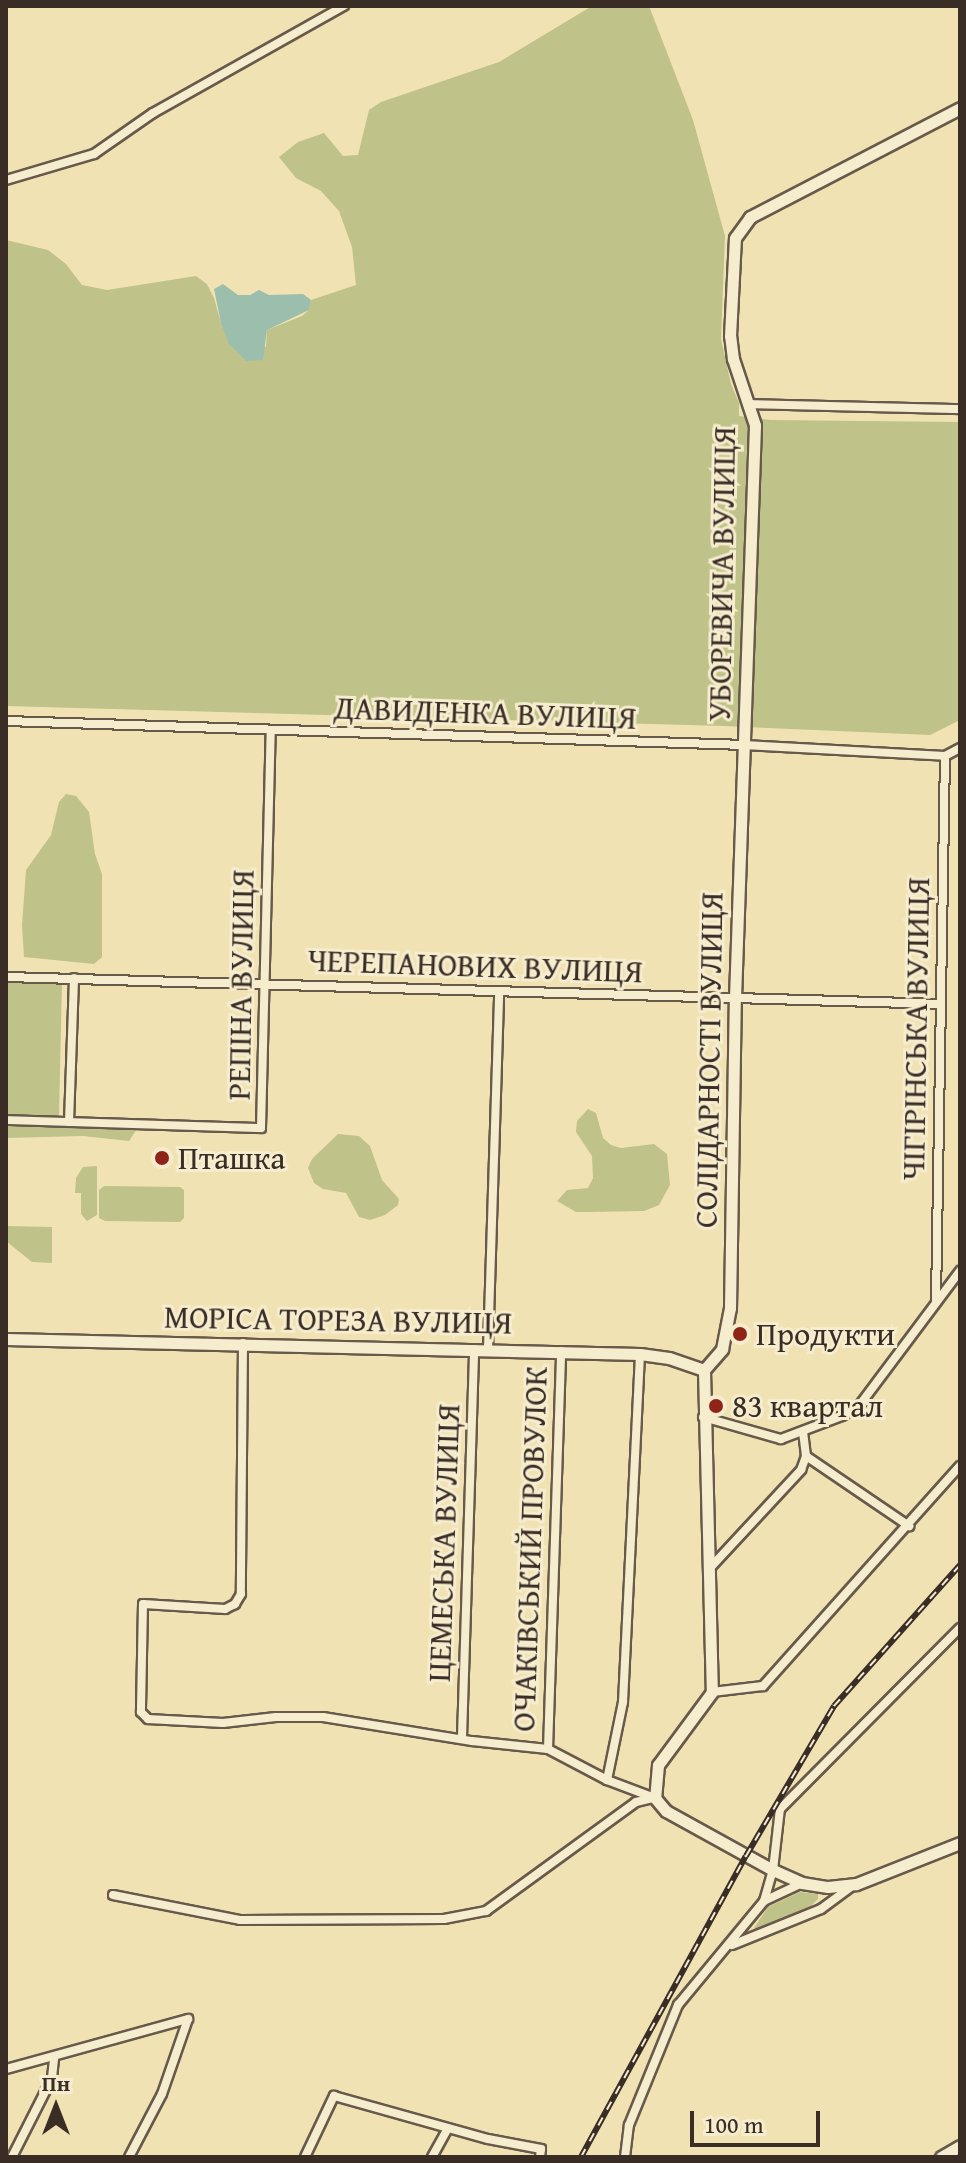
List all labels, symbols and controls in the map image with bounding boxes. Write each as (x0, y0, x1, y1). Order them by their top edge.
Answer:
street label: УБОРЕВИЧА ВУЛИЦЯ (700, 426, 744, 722)
street label: ДАВИДЕНКА ВУЛИЦЯ (333, 689, 637, 737)
street label: РЕПIНА ВУЛИЦЯ (220, 869, 262, 1101)
street label: ЧIГIРIНСЬКА ВУЛИЦЯ (894, 877, 938, 1181)
street label: СОЛІДАРНОСТІ ВУЛИЦЯ (687, 892, 731, 1228)
street label: ЧЕРЕПАНОВИХ ВУЛИЦЯ (307, 941, 643, 991)
place label: Пташка (178, 1139, 286, 1177)
marker: Пташка (153, 1149, 171, 1167)
street label: МОРІСА ТОРЕЗА ВУЛИЦЯ (164, 1298, 512, 1342)
place label: Продукти (756, 1315, 895, 1353)
marker: Продукти (731, 1325, 749, 1343)
street label: ОЧАКIВСЬКИЙ ПРОВУЛОК (504, 1366, 556, 1732)
place label: 83 квартал (732, 1387, 883, 1425)
marker: 83 квартал (707, 1397, 725, 1415)
street label: ЦЕМЕСЬКА ВУЛИЦЯ (420, 1403, 468, 1683)
north arrow (16, 2067, 96, 2147)
text: Пн (42, 2067, 70, 2099)
scale bar (694, 2095, 824, 2145)
text: 100 m (704, 2107, 764, 2142)

